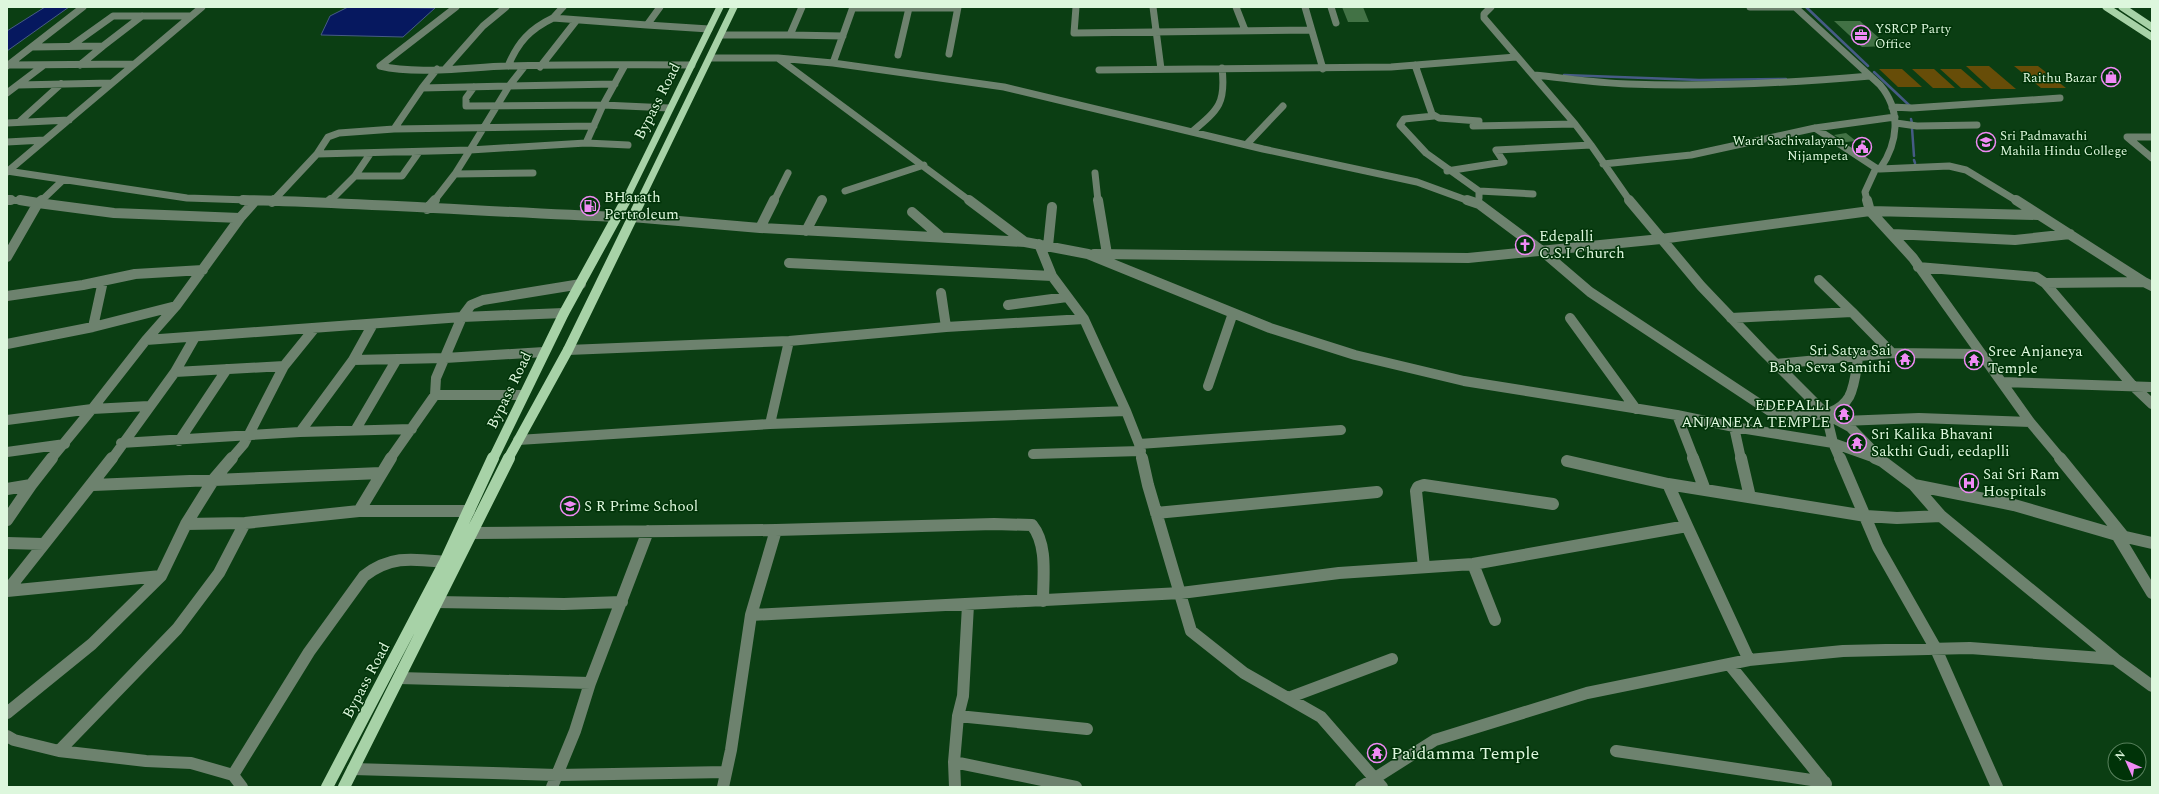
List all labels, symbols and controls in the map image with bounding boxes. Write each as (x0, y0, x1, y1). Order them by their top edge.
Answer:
place label: YSRCP Party Office (1875, 19, 1952, 54)
office icon: YSRCP Party Office (1850, 24, 1872, 46)
street label: Bypass Road (628, 59, 687, 144)
shop icon: Raithu Bazar (2100, 66, 2122, 88)
place label: Raithu Bazar (2023, 68, 2097, 88)
place label: Sri Padmavathi Mahila Hindu College (2000, 126, 2127, 161)
place label: Ward Sachivalayam, Nijampeta (1732, 131, 1849, 166)
school or university icon: Sri Padmavathi Mahila Hindu College (1975, 131, 1997, 153)
public building icon: Ward Sachivalayam, Nijampeta (1851, 136, 1873, 158)
place label: BHarath Pertroleum (604, 186, 679, 226)
fuel station icon: BHarath Pertroleum (579, 195, 601, 217)
place label: Edepalli C.S.I Church (1539, 225, 1625, 265)
church icon: Edepalli C.S.I Church (1514, 234, 1536, 256)
place label: Sri Satya Sai Baba Seva Samithi (1769, 339, 1891, 379)
place label: Sree Anjaneya Temple (1988, 340, 2083, 380)
street label: Bypass Road (481, 348, 538, 433)
temple icon: Sri Satya Sai Baba Seva Samithi (1894, 348, 1916, 370)
temple icon: Sree Anjaneya Temple (1963, 349, 1985, 371)
place label: EDEPALLI ANJANEYA TEMPLE (1681, 394, 1830, 434)
temple icon: EDEPALLI ANJANEYA TEMPLE (1833, 403, 1855, 425)
place label: Sri Kalika Bhavani Sakthi Gudi, eedaplli (1871, 423, 2010, 463)
temple icon: Sri Kalika Bhavani Sakthi Gudi, eedaplli (1846, 432, 1868, 454)
place label: Sai Sri Ram Hospitals (1983, 463, 2060, 503)
hospital icon: Sai Sri Ram Hospitals (1958, 472, 1980, 494)
school or university icon: S R Prime School (559, 495, 581, 517)
place label: S R Prime School (584, 495, 698, 518)
street label: Bypass Road (337, 638, 396, 722)
place label: Paidamma Temple (1391, 740, 1539, 767)
temple icon: Paidamma Temple (1366, 742, 1388, 764)
north arrow (2107, 742, 2147, 782)
text: N (2111, 746, 2129, 764)

